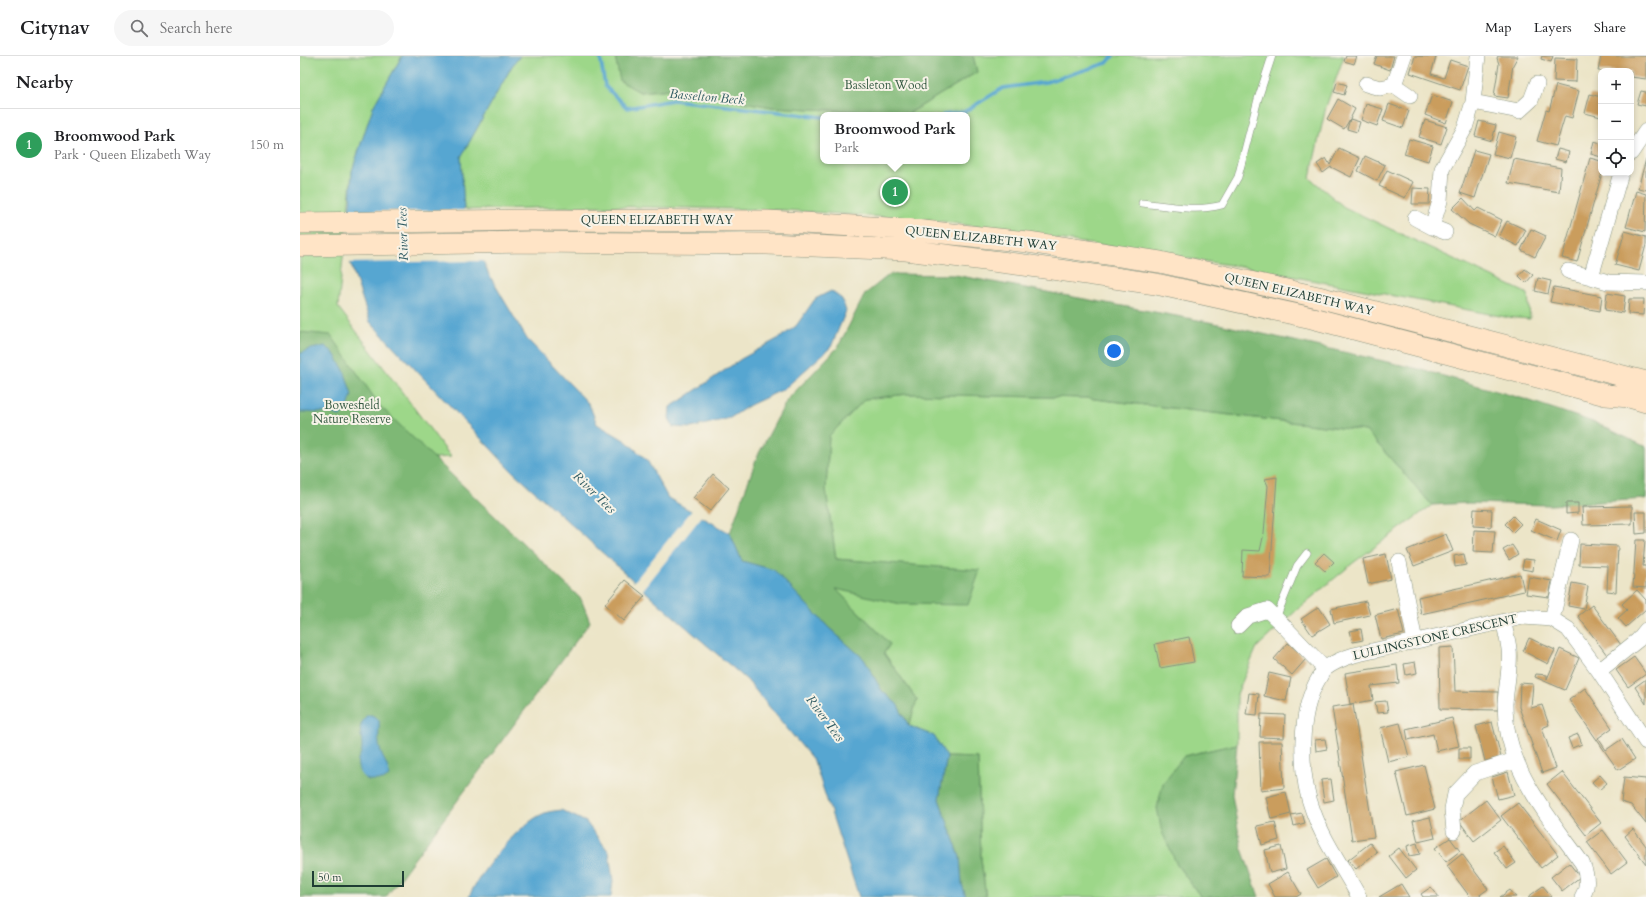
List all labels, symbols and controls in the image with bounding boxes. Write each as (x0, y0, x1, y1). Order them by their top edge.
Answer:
search box (114, 10, 394, 46)
text: Citynav (20, 15, 90, 41)
icon: search (128, 17, 150, 39)
text: Search here (160, 18, 233, 38)
text: Map (1485, 18, 1512, 37)
text: Layers (1534, 18, 1572, 37)
text: Share (1594, 18, 1626, 37)
map controls (1598, 68, 1634, 176)
button: + (1598, 68, 1634, 104)
text: Nearby (16, 71, 73, 94)
park label: Bassleton Wood (845, 77, 928, 93)
water label: Basselton Beck (669, 85, 746, 109)
button: − (1598, 104, 1634, 140)
popup (820, 112, 970, 164)
text: Broomwood Park (834, 119, 956, 139)
text: Broomwood Park (54, 126, 175, 146)
text: 1 (26, 136, 32, 154)
text: 150 m (250, 136, 284, 154)
text: Park (834, 139, 859, 157)
button: locate (1598, 140, 1634, 176)
text: Park · Queen Elizabeth Way (54, 146, 211, 164)
pin: 1 (882, 177, 908, 207)
water label: River Tees (393, 206, 413, 261)
street label: QUEEN ELIZABETH WAY (581, 212, 733, 228)
street label: QUEEN ELIZABETH WAY (904, 222, 1058, 254)
street label: QUEEN ELIZABETH WAY (1223, 269, 1375, 319)
your location (1104, 341, 1124, 361)
park label: Bowesfield Nature Reserve (313, 397, 391, 427)
water label: River Tees (569, 468, 620, 518)
street label: LULLINGSTONE CRESCENT (1351, 610, 1519, 664)
water label: River Tees (802, 692, 849, 746)
scale bar (312, 869, 404, 888)
text: 50 m (318, 870, 342, 885)

